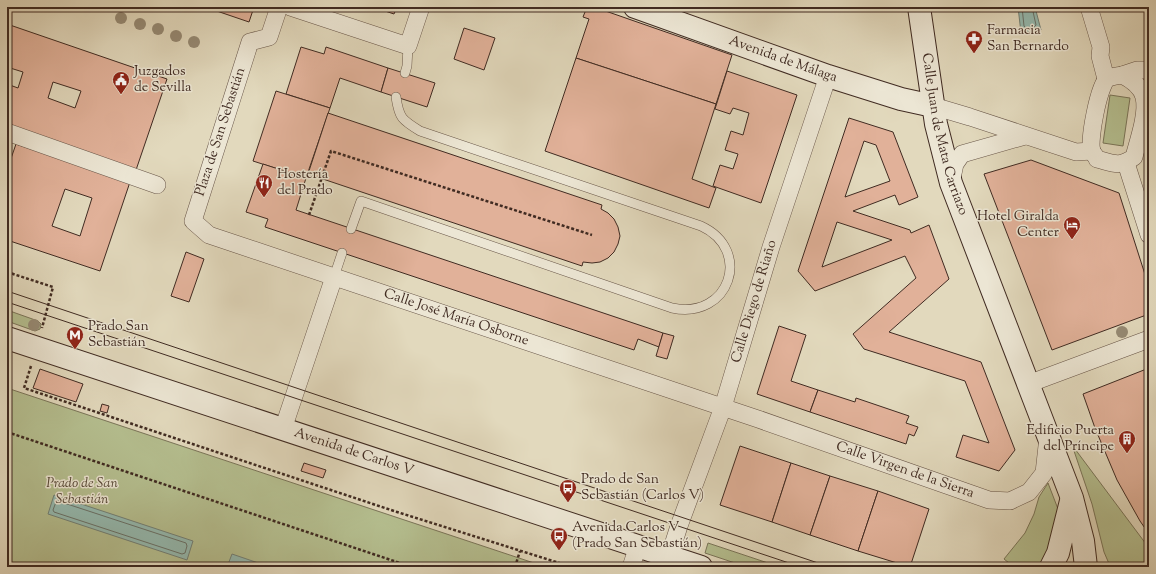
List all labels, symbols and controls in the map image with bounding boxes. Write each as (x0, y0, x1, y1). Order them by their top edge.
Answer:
place label: Farmacia San Bernardo (987, 21, 1069, 57)
pharmacy icon: Farmacia San Bernardo (964, 29, 984, 54)
street label: Avenida de Málaga (726, 31, 840, 88)
street label: Calle Juan de Mata Carriazo (916, 52, 973, 219)
place label: Juzgados de Sevilla (133, 62, 192, 98)
street label: Plaza de San Sebastián (191, 65, 251, 199)
public building icon: Juzgados de Sevilla (111, 70, 131, 95)
place label: Hostería del Prado (277, 165, 333, 201)
restaurant icon: Hostería del Prado (254, 173, 274, 198)
place label: Hotel Giralda Center (977, 207, 1060, 243)
hotel icon: Hotel Giralda Center (1062, 215, 1082, 240)
street label: Calle Diego de Riaño (727, 237, 783, 365)
street label: Calle José María Osborne (381, 284, 531, 351)
place label: Prado San Sebastián (88, 317, 149, 353)
metro station icon: Prado San Sebastián (65, 325, 85, 350)
place label: Edificio Puerta del Príncipe (1026, 421, 1115, 457)
street label: Avenida de Carlos V (291, 423, 417, 482)
building icon: Edificio Puerta del Príncipe (1117, 429, 1137, 454)
street label: Calle Virgen de la Sierra (833, 437, 977, 504)
place label: Prado de San Sebastián (Carlos V) (581, 470, 704, 506)
park label: Prado de San Sebastián (46, 474, 118, 510)
bus stop icon: Prado de San Sebastián (Carlos V) (558, 478, 578, 503)
place label: Avenida Carlos V (Prado San Sebastián) (572, 518, 702, 554)
bus stop icon: Avenida Carlos V (Prado San Sebastián) (549, 526, 569, 551)

